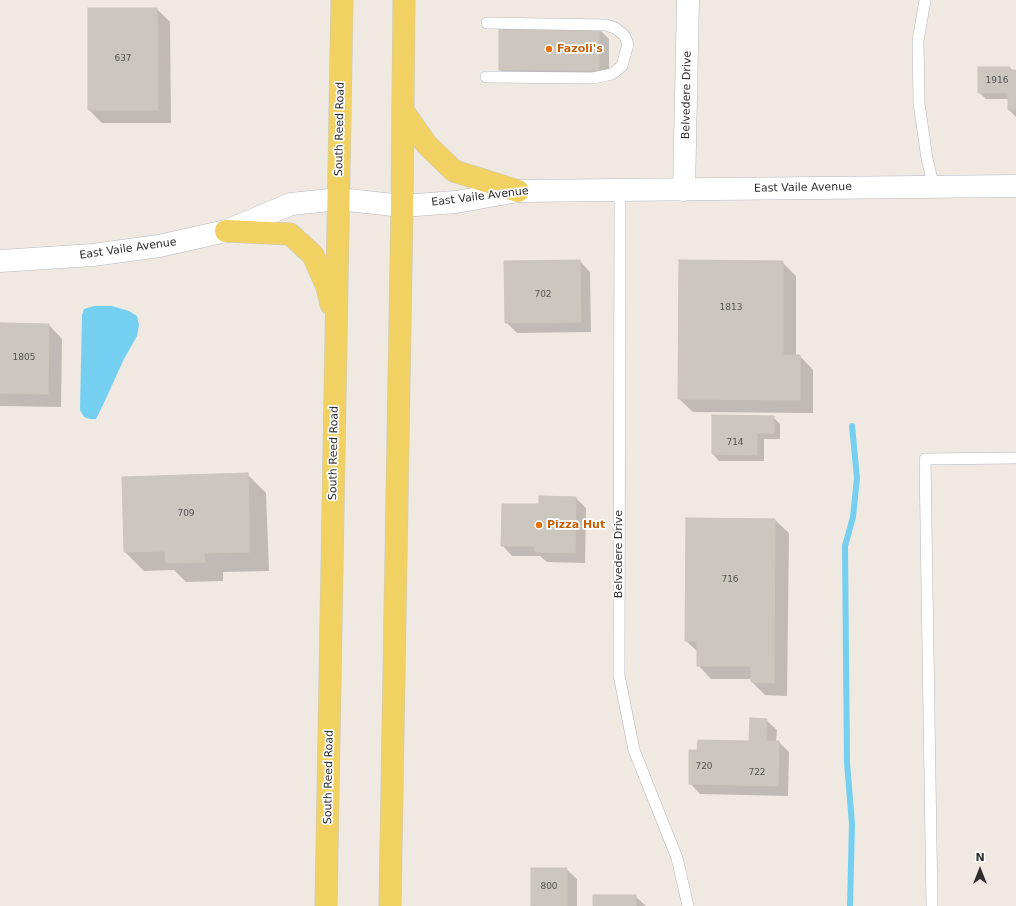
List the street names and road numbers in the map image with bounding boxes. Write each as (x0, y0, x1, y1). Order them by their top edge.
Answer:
street label: Belvedere Drive (680, 51, 694, 139)
street label: South Reed Road (333, 82, 347, 176)
street label: East Vaile Avenue (754, 181, 852, 195)
street label: East Vaile Avenue (431, 184, 529, 210)
street label: East Vaile Avenue (79, 236, 177, 262)
street label: South Reed Road (327, 406, 341, 500)
street label: Belvedere Drive (612, 510, 626, 598)
street label: South Reed Road (322, 730, 336, 824)

